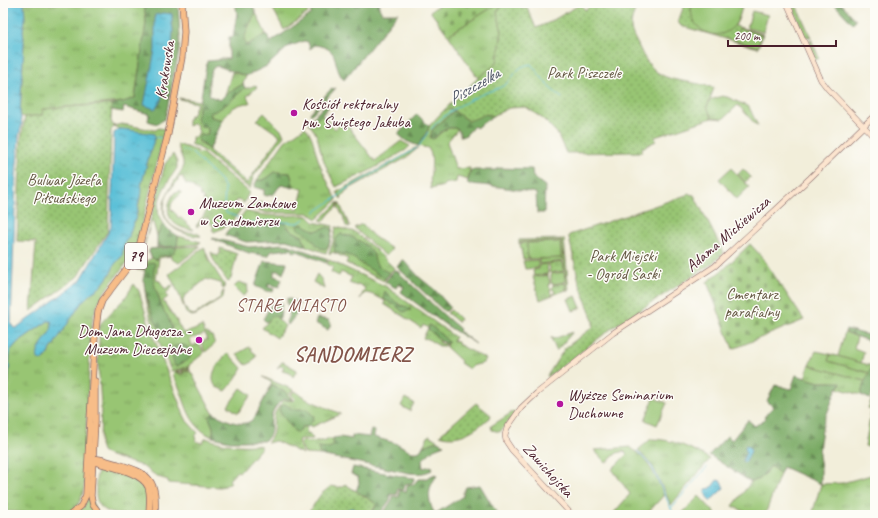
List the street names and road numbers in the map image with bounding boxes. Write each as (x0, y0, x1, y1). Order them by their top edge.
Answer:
street label: Krakowska (151, 38, 180, 100)
street label: Adama Mickiewicza (682, 191, 775, 276)
road number: 79 (125, 243, 147, 269)
street label: Zawichojska (518, 439, 578, 502)

